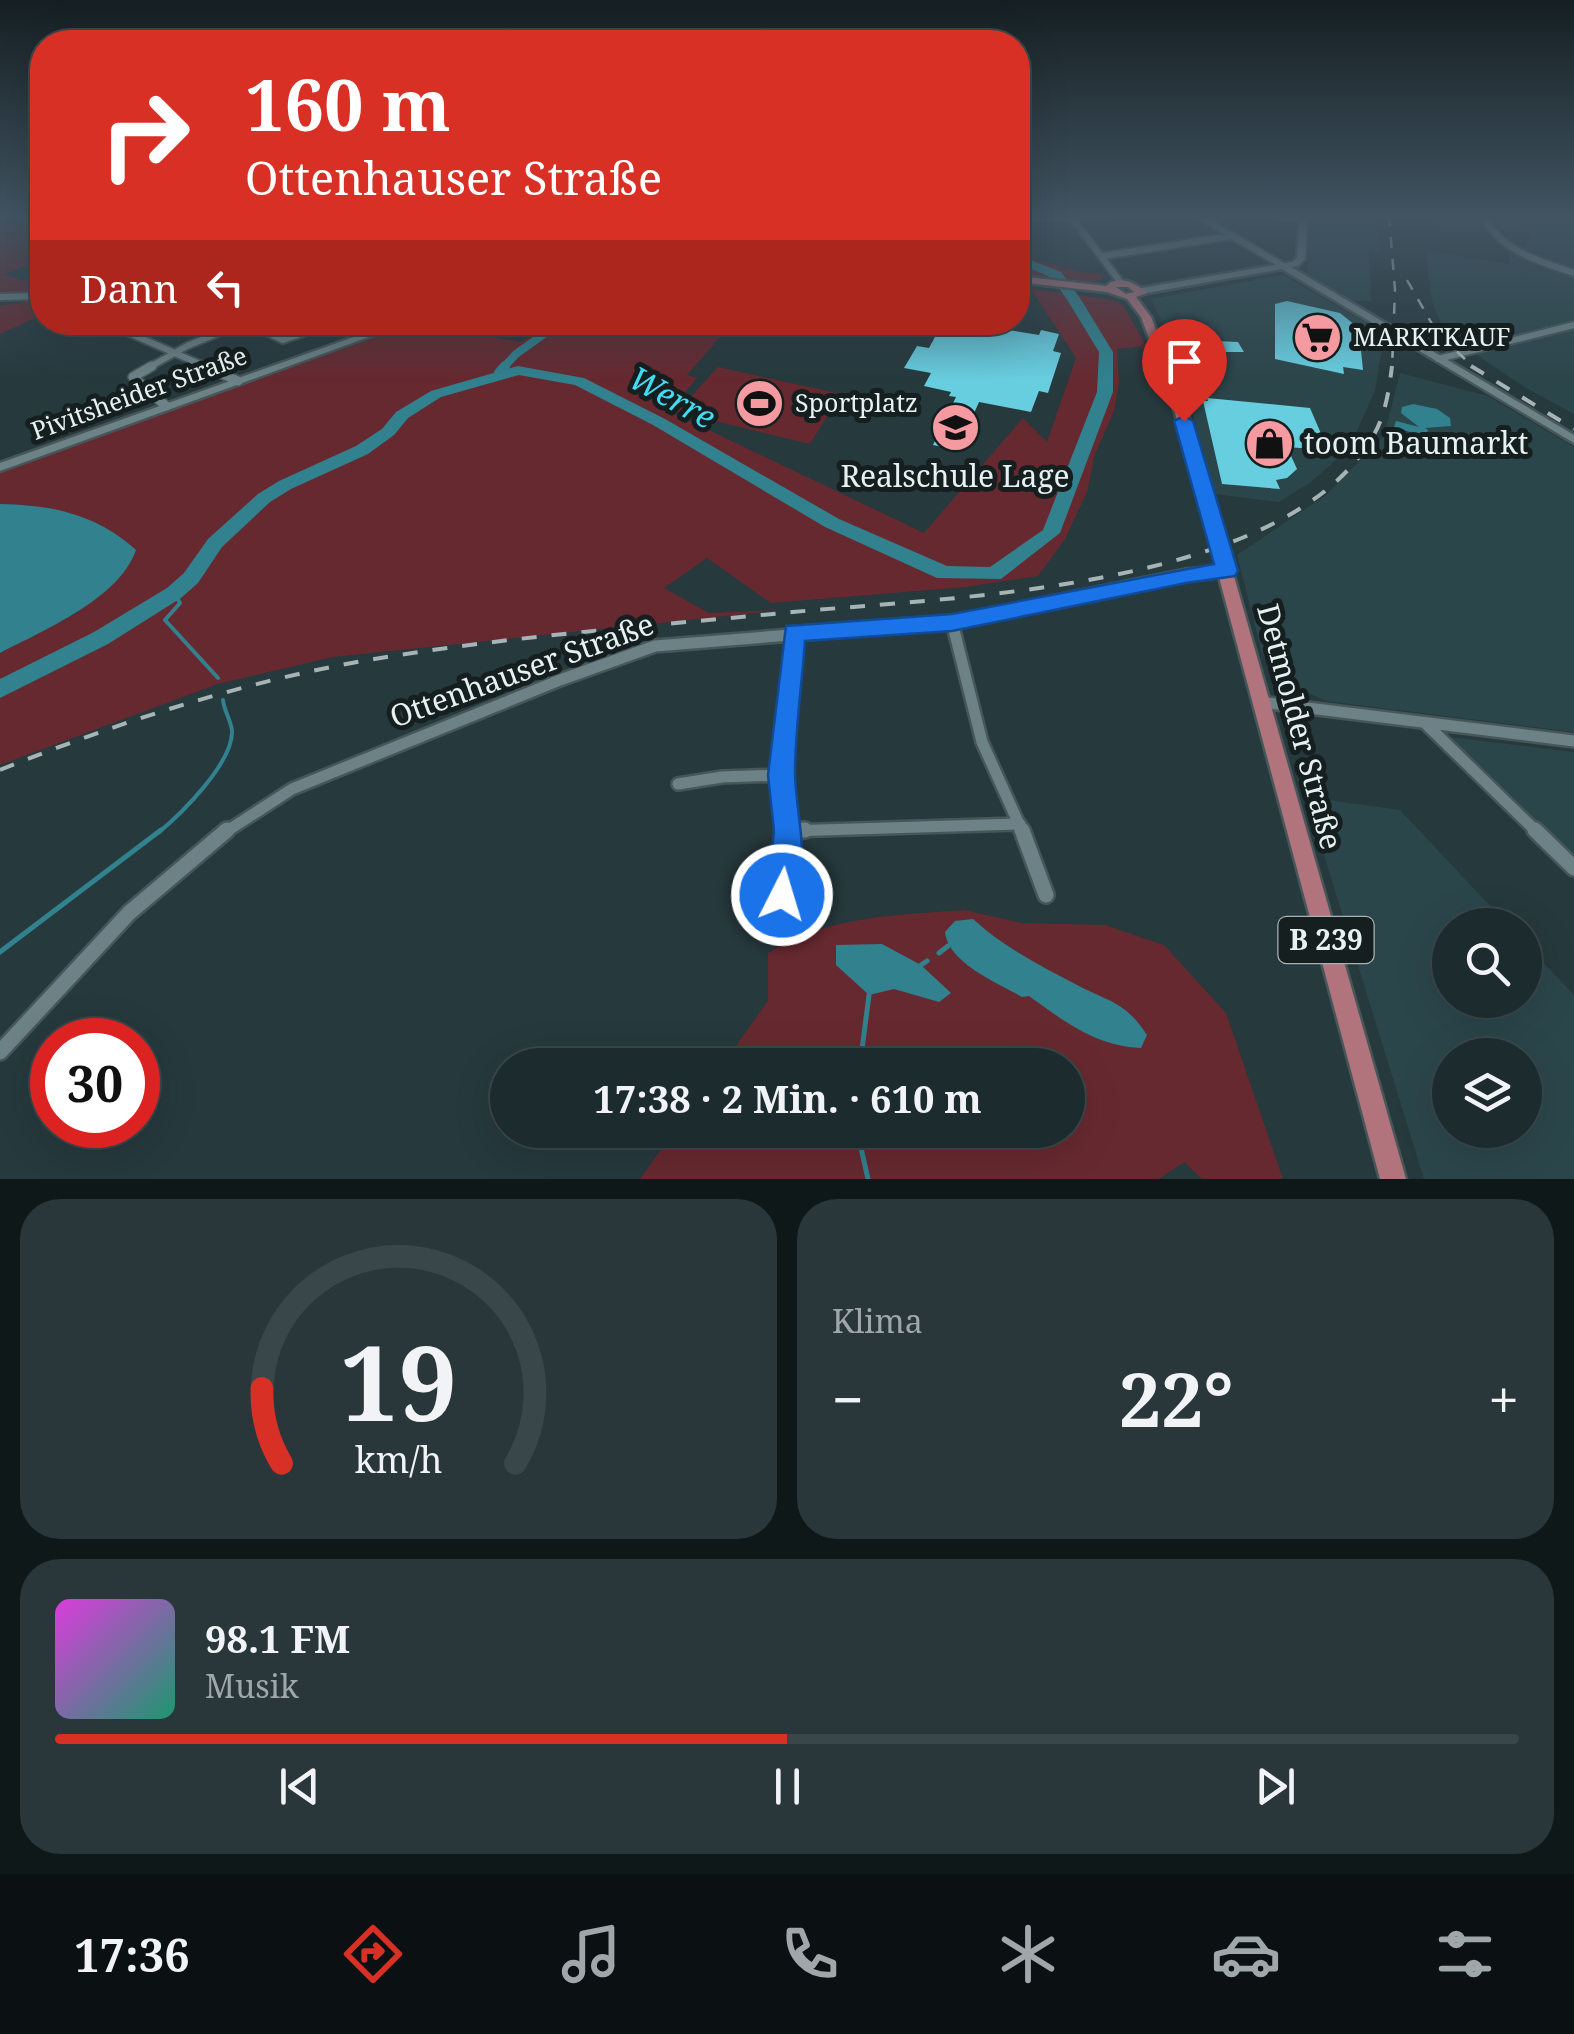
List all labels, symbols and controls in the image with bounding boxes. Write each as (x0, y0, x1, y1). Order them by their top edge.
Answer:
text: 160 m (245, 56, 451, 152)
icon: right (80, 70, 210, 200)
text: Ottenhauser Straße (245, 147, 662, 208)
icon: left (198, 260, 253, 315)
text: Dann (80, 262, 178, 314)
supermarket icon: MARKTKAUF (1292, 311, 1344, 363)
pin (1142, 319, 1227, 422)
place label: MARKTKAUF (1353, 319, 1511, 353)
icon: arrive (1157, 334, 1212, 389)
street label: Pivitsheider Straße (26, 337, 251, 447)
water label: Werre (622, 355, 724, 438)
sports icon: Sportplatz (734, 377, 786, 429)
place label: Sportplatz (795, 385, 918, 419)
school or university icon: Realschule Lage (929, 402, 981, 454)
shop icon: toom Baumarkt (1243, 418, 1295, 470)
place label: toom Baumarkt (1304, 422, 1528, 463)
place label: Realschule Lage (840, 455, 1070, 496)
street label: Detmolder Straße (1248, 599, 1353, 854)
street label: Ottenhauser Straße (384, 603, 659, 736)
position arrow (730, 843, 834, 947)
map controls (1432, 908, 1542, 1148)
button: search (1432, 908, 1542, 1018)
road number: B 239 (1278, 917, 1374, 963)
speed limit sign: 30 (30, 1018, 160, 1148)
button: layers (1432, 1038, 1542, 1148)
text: 17:38 · 2 Min. · 610 m (593, 1072, 982, 1124)
text: Klima (832, 1299, 923, 1342)
text: 19 (340, 1310, 457, 1451)
text: 22° (1119, 1347, 1233, 1449)
text: − (832, 1361, 864, 1436)
text: + (1488, 1361, 1519, 1436)
text: km/h (355, 1435, 442, 1483)
text: 98.1 FM (205, 1612, 350, 1664)
text: Musik (205, 1664, 299, 1707)
icon: previous (272, 1759, 327, 1814)
icon: pause (760, 1759, 815, 1814)
icon: next (1248, 1759, 1303, 1814)
icon: directions (338, 1919, 408, 1989)
icon: music (556, 1919, 626, 1989)
icon: phone (775, 1919, 845, 1989)
icon: climate (993, 1919, 1063, 1989)
icon: car (1211, 1919, 1281, 1989)
icon: filters (1430, 1919, 1500, 1989)
text: 17:36 (74, 1924, 190, 1985)

